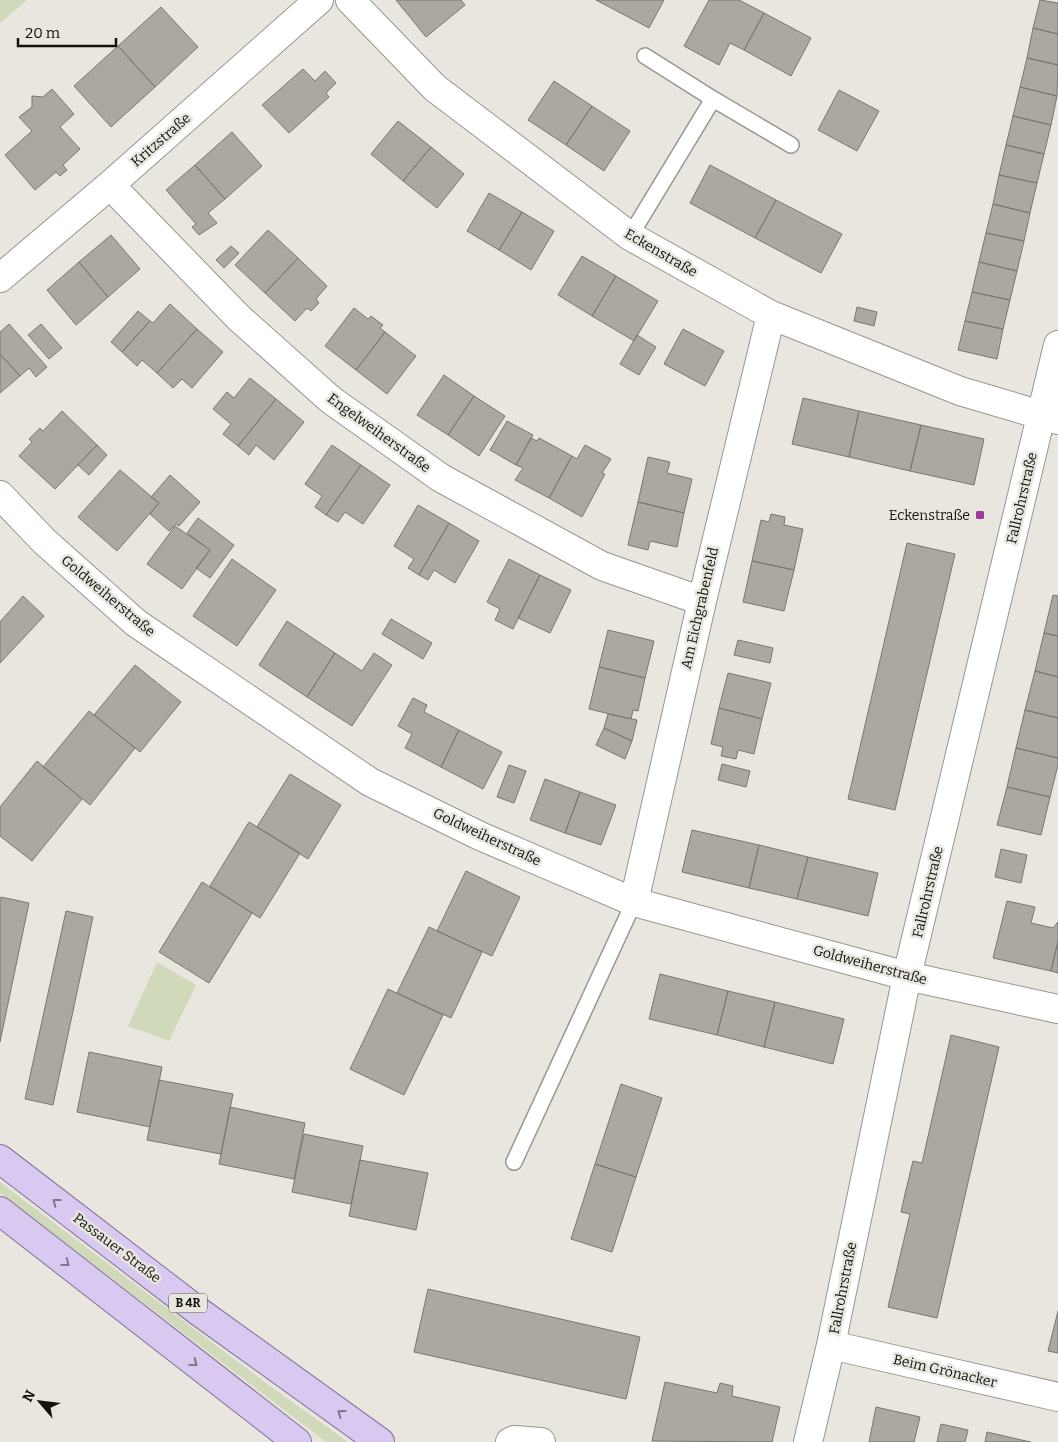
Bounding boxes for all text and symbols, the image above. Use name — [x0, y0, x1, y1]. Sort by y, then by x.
scale bar — [18, 15, 115, 47]
text: 20 m — [25, 24, 61, 42]
street label: Kritzstraße — [128, 110, 194, 170]
street label: Eckenstraße — [622, 225, 700, 281]
street label: Engelweiherstraße — [324, 390, 434, 476]
street label: Fallrohrstraße — [1003, 450, 1041, 546]
place label: Eckenstraße — [889, 507, 970, 524]
marker: Eckenstraße — [974, 509, 986, 521]
street label: Am Eichgrabenfeld — [678, 545, 722, 671]
street label: Goldweiherstraße — [58, 552, 158, 640]
street label: Goldweiherstraße — [430, 805, 544, 869]
street label: Fallrohrstraße — [909, 844, 947, 940]
street label: Goldweiherstraße — [811, 942, 929, 988]
one-way arrow — [53, 1199, 62, 1207]
street label: Passauer Straße — [70, 1210, 164, 1286]
street label: Fallrohrstraße — [826, 1240, 860, 1336]
one-way arrow — [60, 1257, 70, 1266]
road number: B 4R — [169, 1294, 207, 1312]
street label: Beim Grönacker — [892, 1351, 998, 1391]
one-way arrow — [188, 1357, 197, 1365]
north arrow — [15, 1377, 65, 1427]
text: N — [19, 1387, 39, 1405]
one-way arrow — [338, 1411, 347, 1419]

